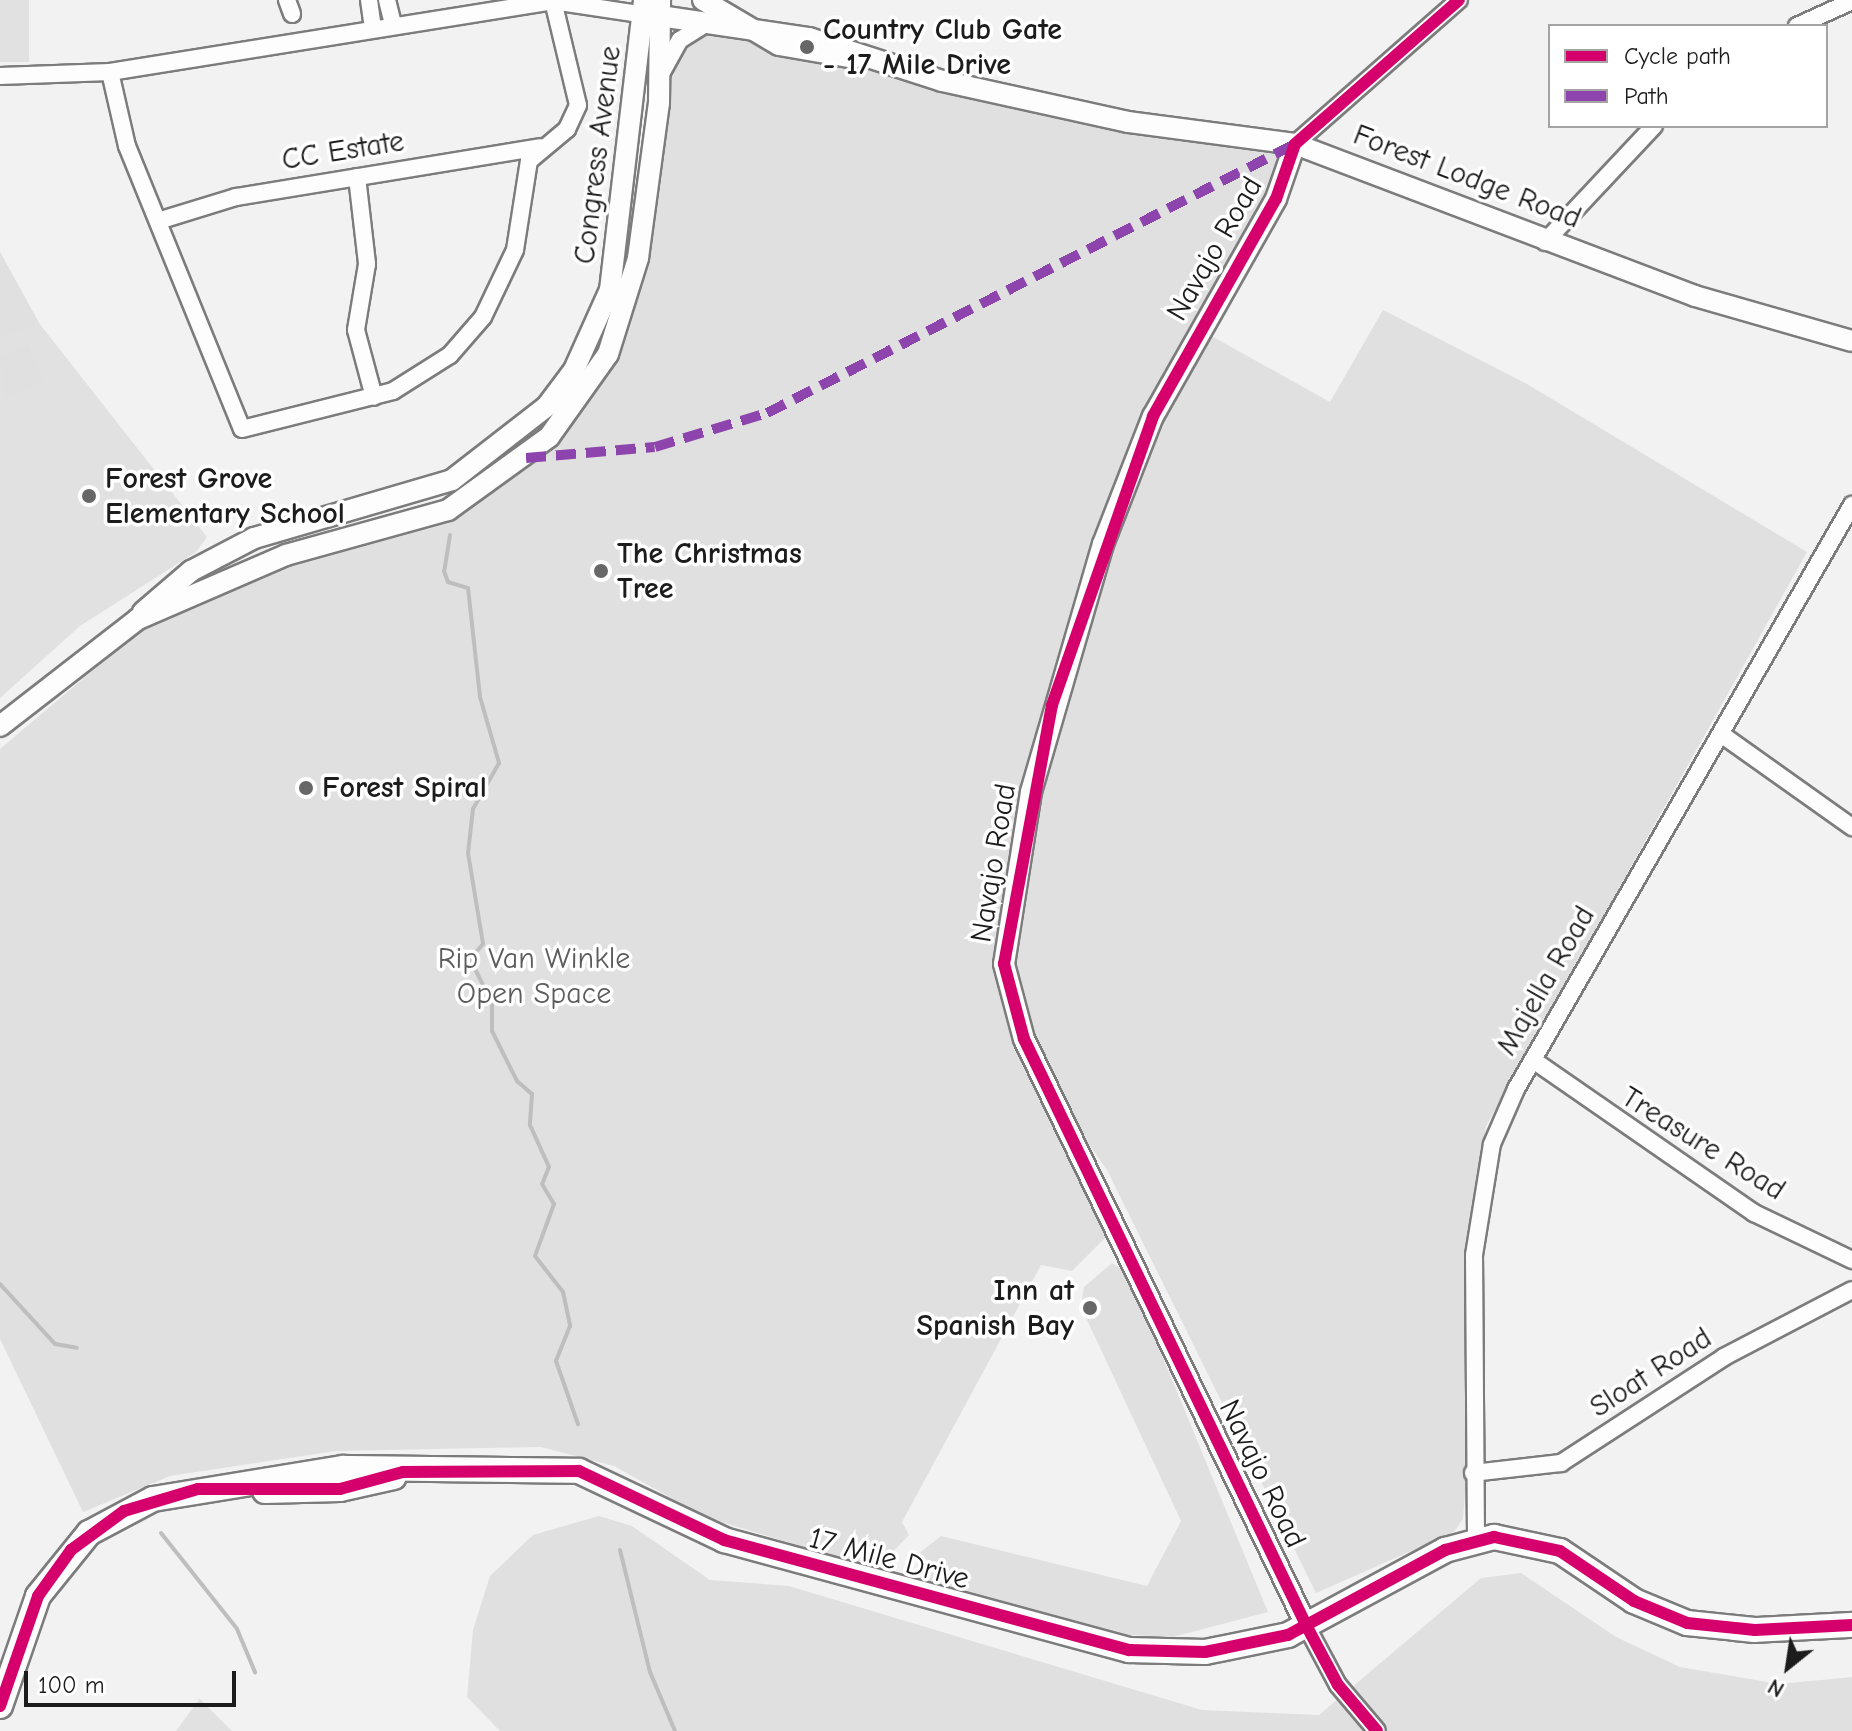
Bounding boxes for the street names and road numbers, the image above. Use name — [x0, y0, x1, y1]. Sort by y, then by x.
street label: Congress Avenue — [567, 44, 629, 266]
street label: Forest Lodge Road — [1348, 117, 1586, 237]
street label: CC Estate — [279, 124, 407, 178]
street label: Navajo Road — [1159, 171, 1271, 327]
street label: Navajo Road — [964, 781, 1024, 945]
street label: Majella Road — [1489, 900, 1603, 1062]
street label: Treasure Road — [1614, 1079, 1792, 1209]
street label: Sloat Road — [1583, 1320, 1719, 1426]
street label: Navajo Road — [1211, 1394, 1313, 1554]
street label: 17 Mile Drive — [805, 1520, 973, 1598]

